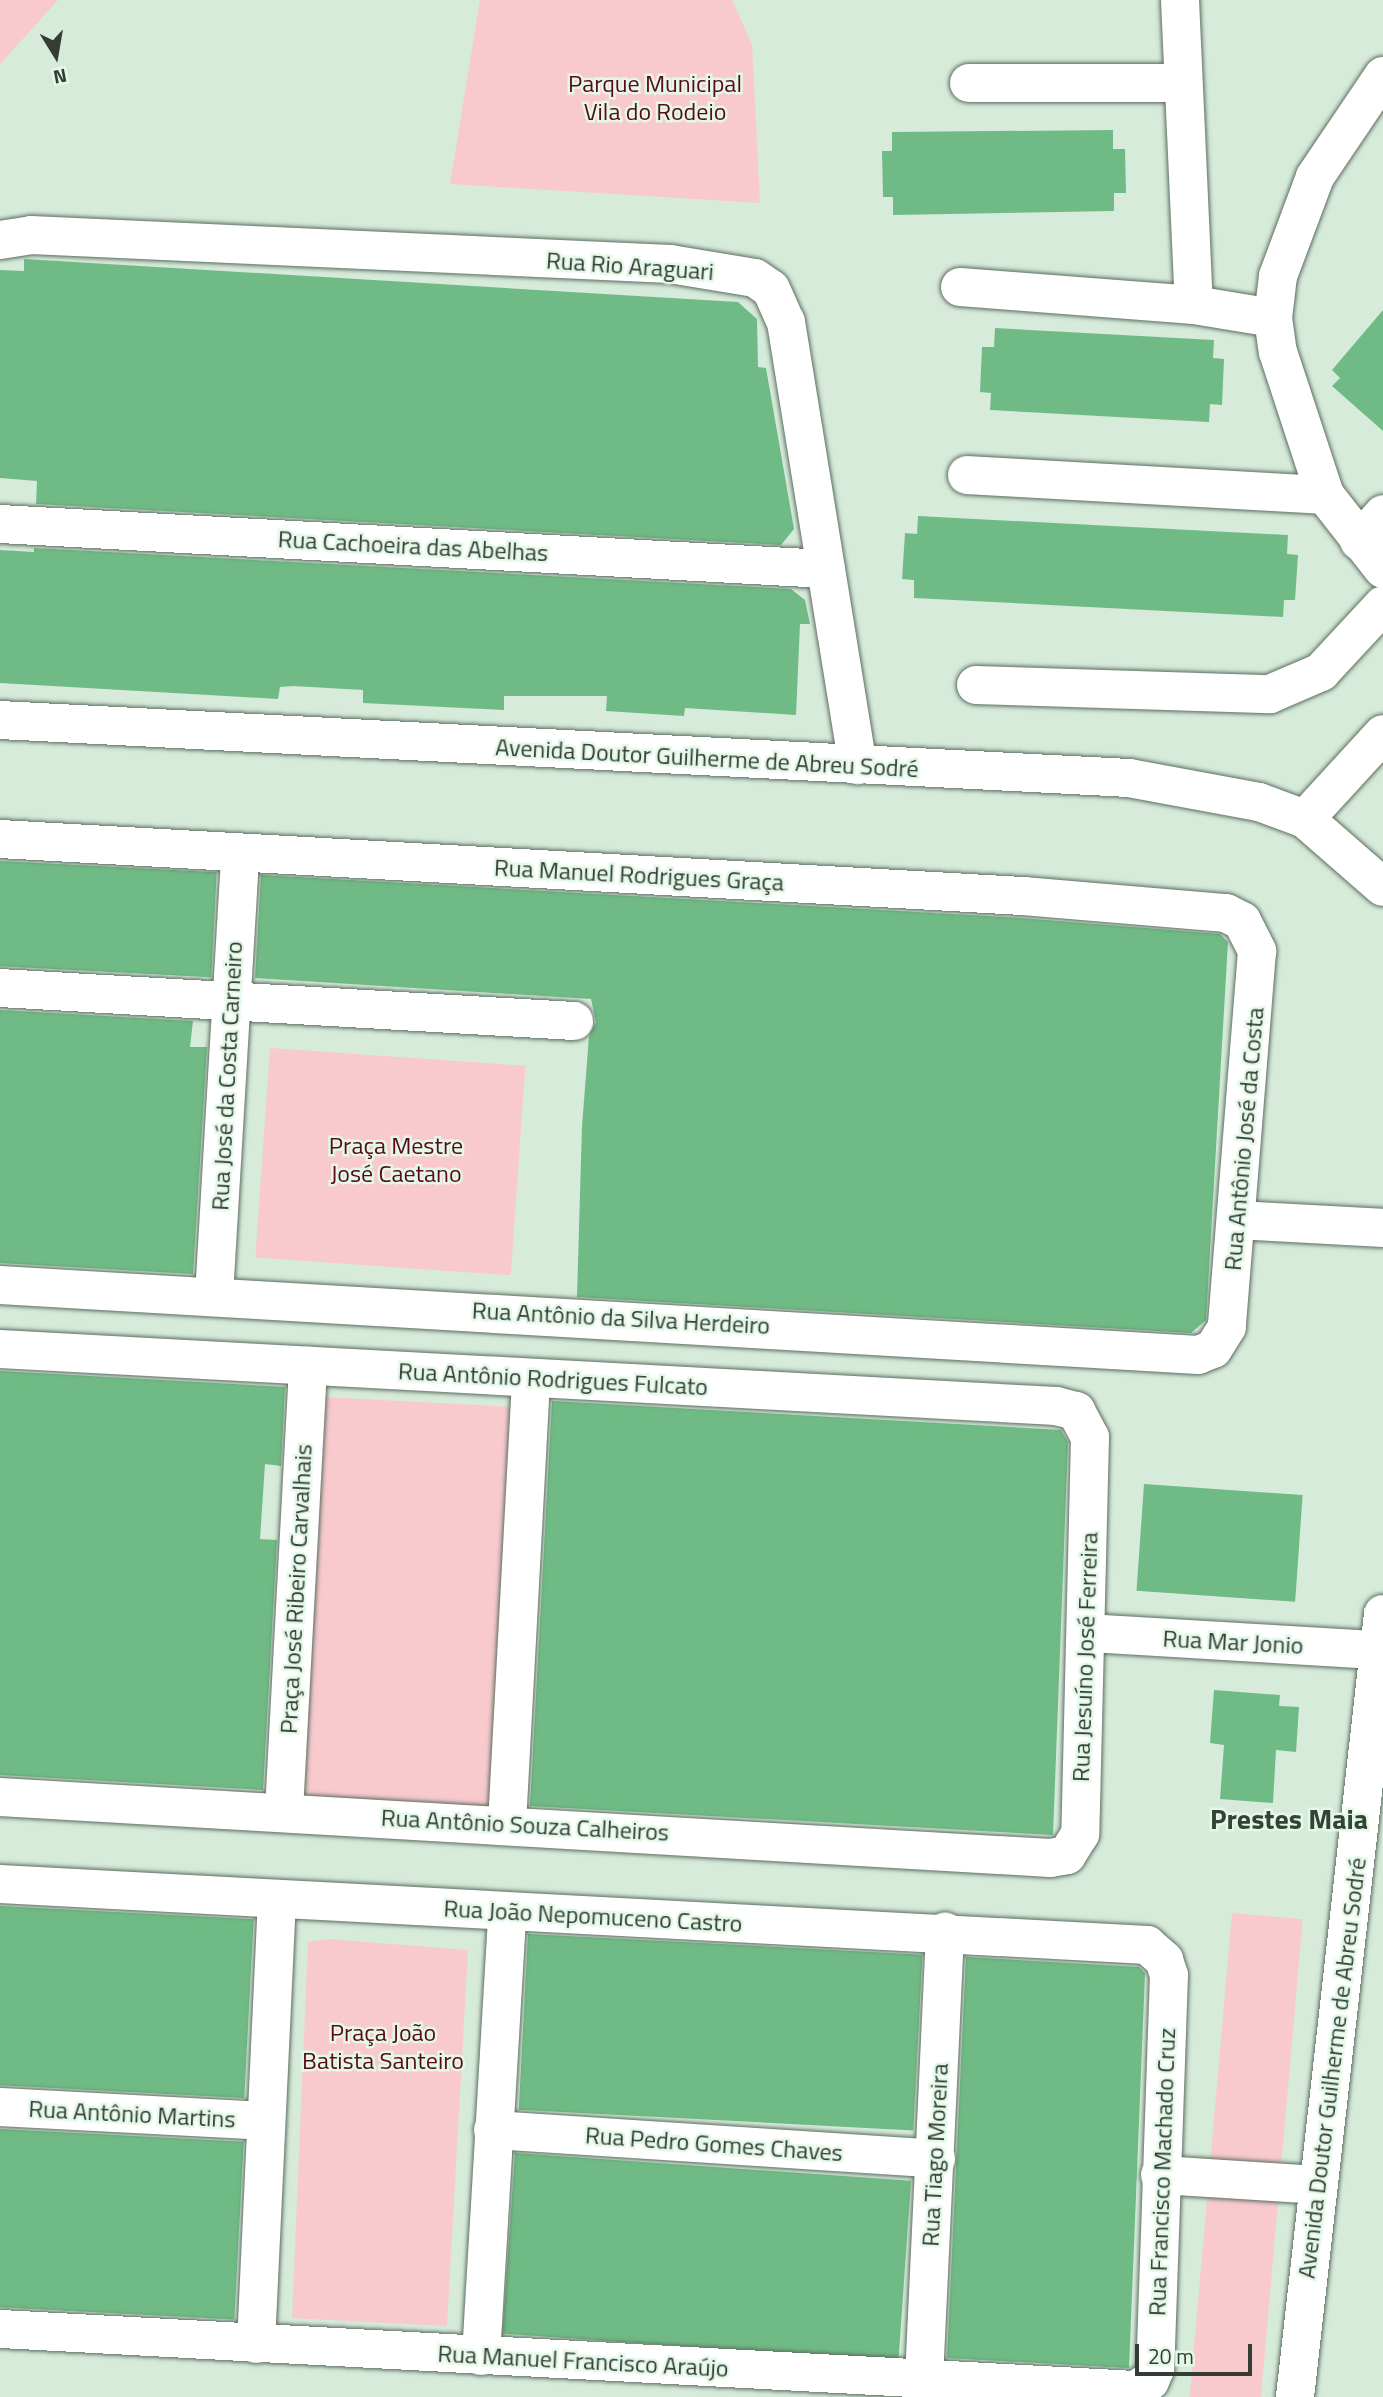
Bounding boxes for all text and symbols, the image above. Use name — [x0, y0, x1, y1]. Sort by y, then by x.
north arrow — [21, 21, 91, 91]
text: N — [51, 62, 69, 93]
park label: Parque Municipal Vila do Rodeio — [568, 70, 742, 126]
street label: Rua Rio Araguari — [545, 246, 715, 286]
street label: Rua Cachoeira das Abelhas — [277, 525, 549, 567]
street label: Avenida Doutor Guilherme de Abreu Sodré — [495, 733, 919, 783]
street label: Rua Manuel Rodrigues Graça — [493, 853, 785, 897]
street label: Rua José da Costa Carneiro — [206, 941, 248, 1211]
street label: Rua Antônio José da Costa — [1218, 1006, 1270, 1272]
park label: Praça Mestre José Caetano — [329, 1132, 463, 1188]
street label: Rua Antônio da Silva Herdeiro — [471, 1296, 771, 1340]
street label: Rua Antônio Rodrigues Fulcato — [397, 1357, 709, 1401]
street label: Praça José Ribeiro Carvalhais — [274, 1443, 318, 1735]
street label: Rua Jesuíno José Ferreira — [1066, 1532, 1104, 1782]
street label: Rua Mar Jonio — [1162, 1624, 1304, 1660]
district label: Prestes Maia — [1210, 1802, 1368, 1836]
street label: Rua Antônio Souza Calheiros — [380, 1803, 670, 1847]
street label: Avenida Doutor Guilherme de Abreu Sodré — [1292, 1856, 1372, 2280]
street label: Rua João Nepomuceno Castro — [443, 1894, 743, 1938]
park label: Praça João Batista Santeiro — [302, 2019, 464, 2075]
street label: Rua Francisco Machado Cruz — [1143, 2027, 1181, 2317]
street label: Rua Tiago Moreira — [916, 2063, 954, 2247]
street label: Rua Antônio Martins — [28, 2094, 236, 2134]
street label: Rua Pedro Gomes Chaves — [584, 2121, 844, 2167]
scale bar — [1138, 2330, 1255, 2374]
street label: Rua Manuel Francisco Araújo — [437, 2339, 729, 2383]
text: 20 m — [1148, 2340, 1194, 2372]

